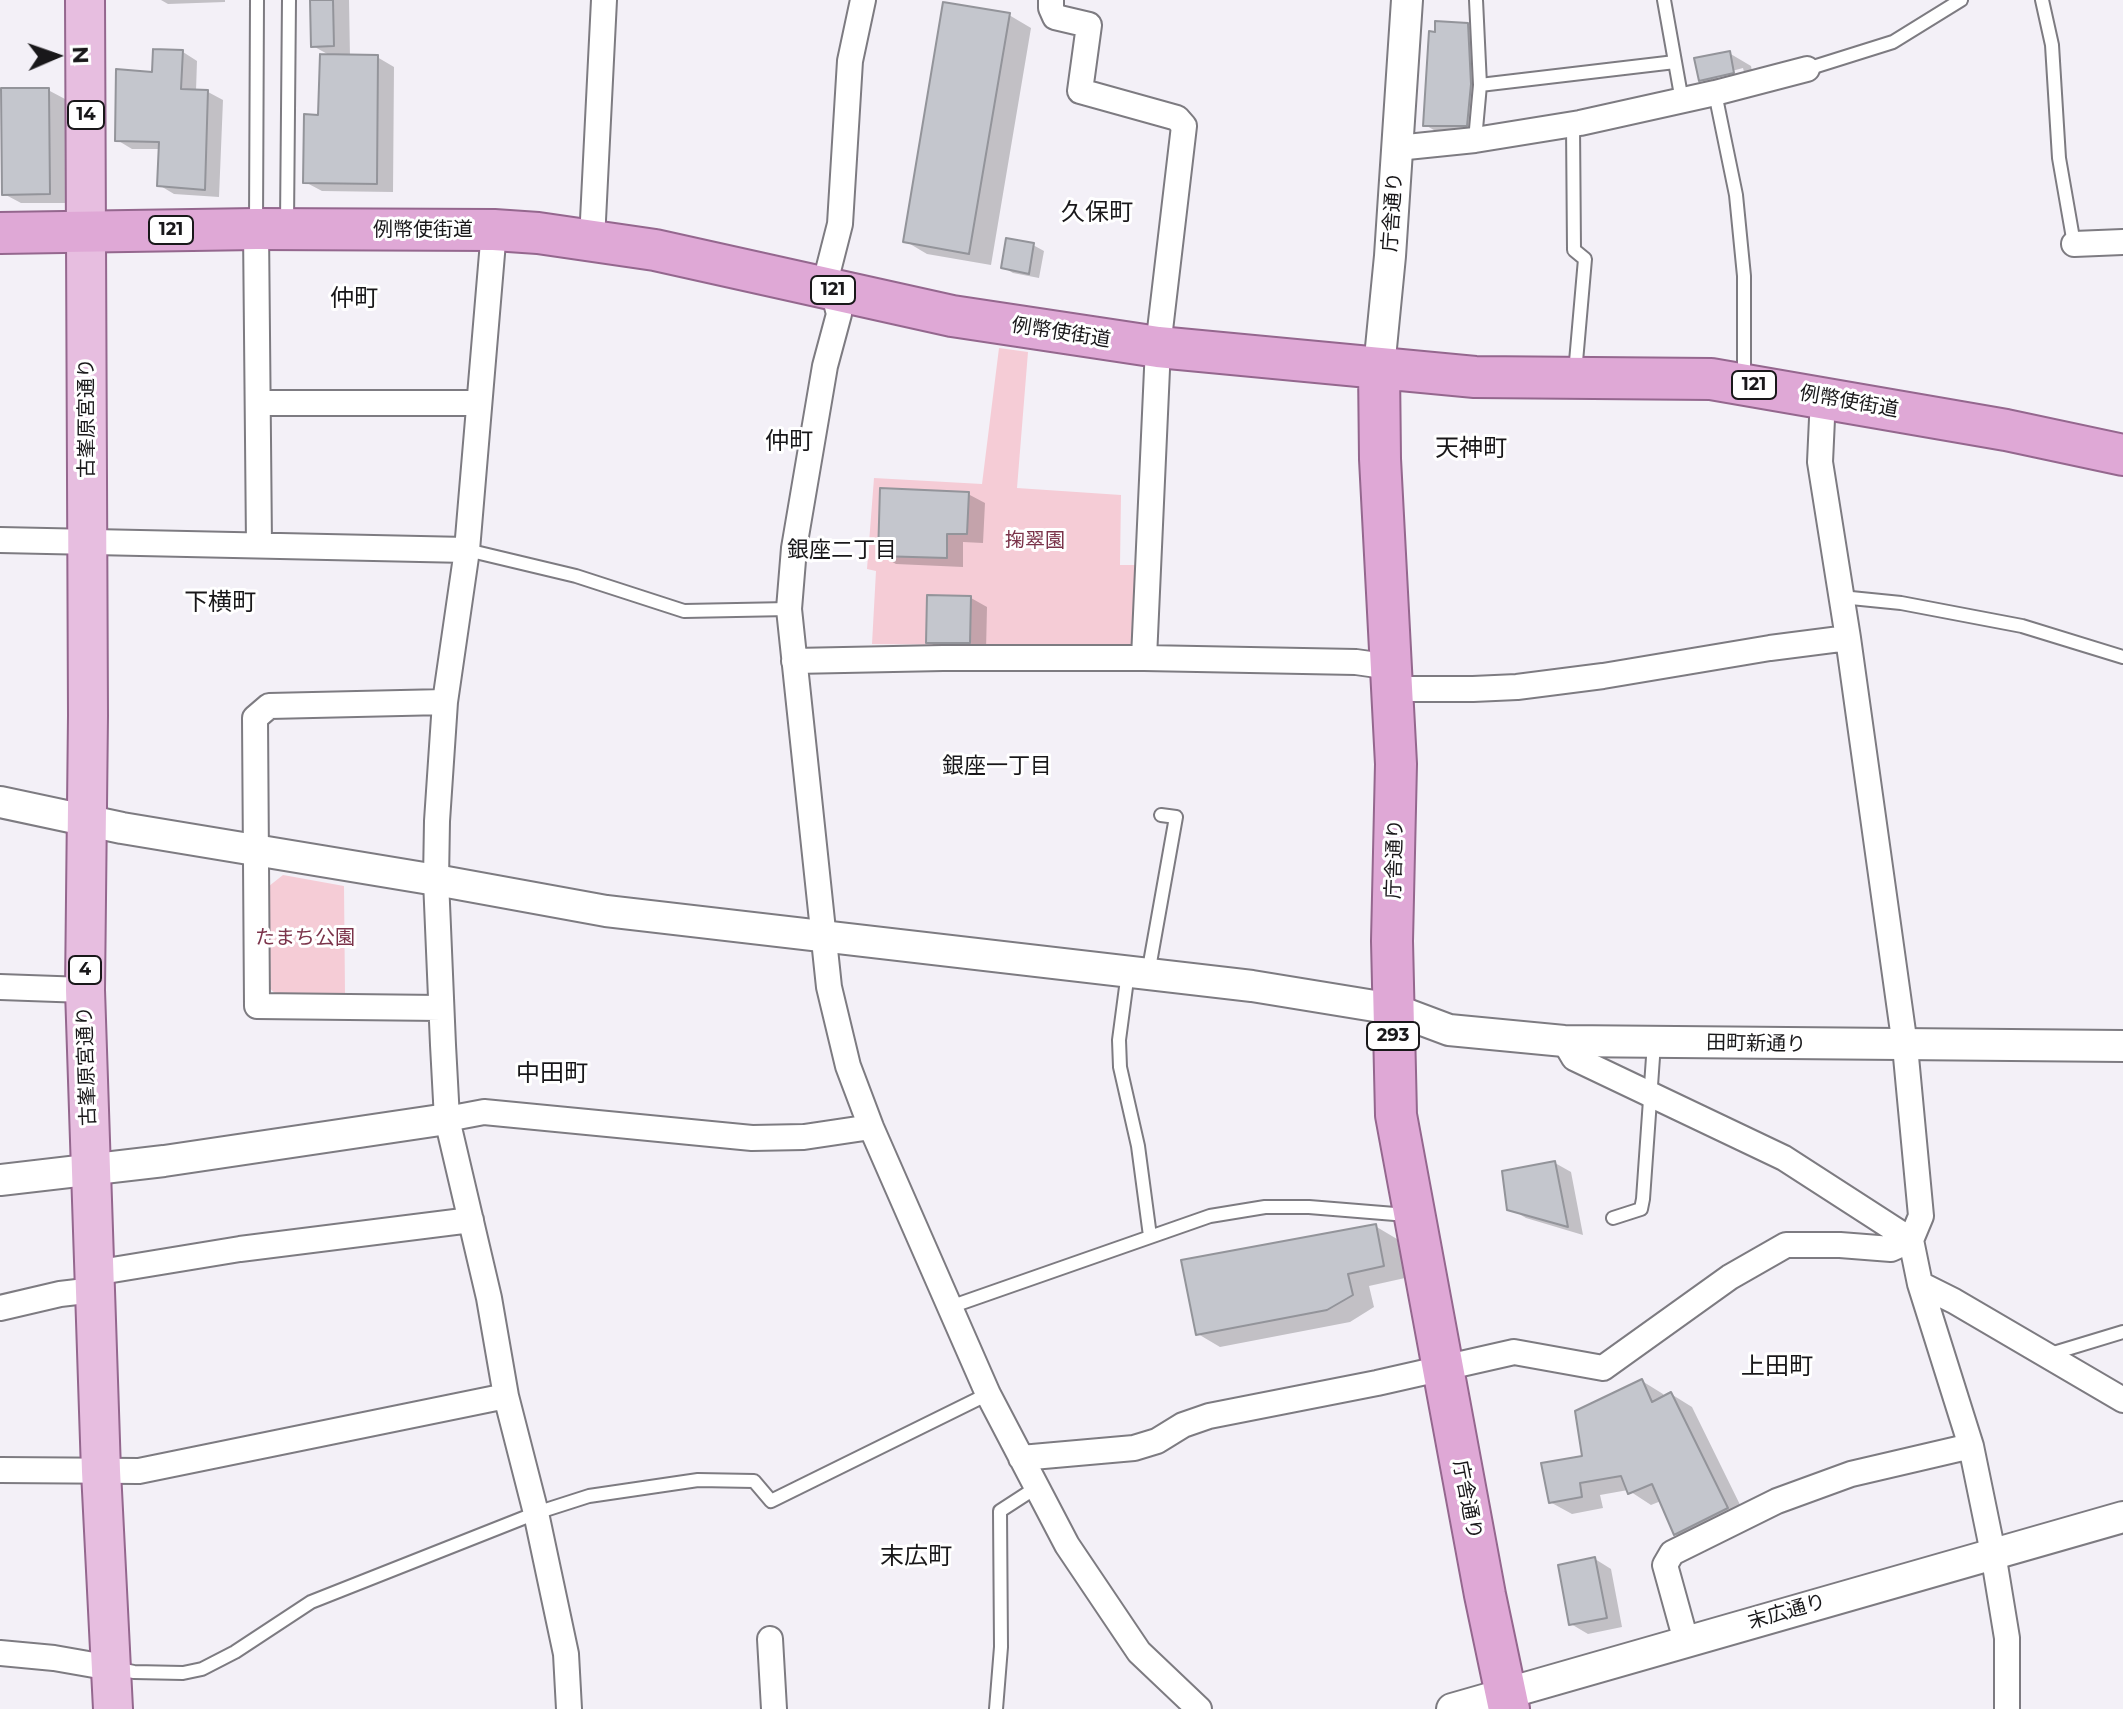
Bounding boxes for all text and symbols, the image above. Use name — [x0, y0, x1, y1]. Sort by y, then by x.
north arrow — [16, 16, 96, 96]
text: N — [67, 46, 94, 65]
road number: 14 — [68, 101, 104, 129]
street label: 庁舎通り — [1378, 171, 1408, 253]
district label: 久保町 — [1061, 199, 1133, 227]
road number: 121 — [149, 216, 193, 244]
street label: 例幣使街道 — [373, 218, 473, 242]
road number: 121 — [811, 276, 855, 304]
district label: 仲町 — [330, 285, 378, 313]
street label: 例幣使街道 — [1010, 313, 1112, 353]
street label: 古峯原宮通り — [75, 358, 99, 478]
road number: 121 — [1732, 371, 1776, 399]
street label: 例幣使街道 — [1798, 381, 1900, 423]
district label: 仲町 — [765, 428, 813, 456]
district label: 天神町 — [1435, 435, 1507, 463]
park label: 掬翠園 — [1005, 529, 1065, 553]
district label: 銀座二丁目 — [787, 538, 897, 564]
district label: 下横町 — [184, 589, 256, 617]
district label: 銀座一丁目 — [942, 754, 1052, 780]
street label: 庁舎通り — [1382, 819, 1408, 899]
park label: たまち公園 — [255, 926, 355, 950]
road number: 4 — [69, 956, 101, 984]
street label: 古峯原宮通り — [73, 1006, 101, 1126]
road number: 293 — [1367, 1022, 1419, 1050]
street label: 田町新通り — [1706, 1031, 1806, 1057]
district label: 中田町 — [516, 1060, 588, 1088]
district label: 上田町 — [1741, 1353, 1813, 1381]
street label: 庁舎通り — [1448, 1458, 1486, 1542]
district label: 末広町 — [880, 1543, 952, 1571]
street label: 末広通り — [1745, 1589, 1829, 1635]

